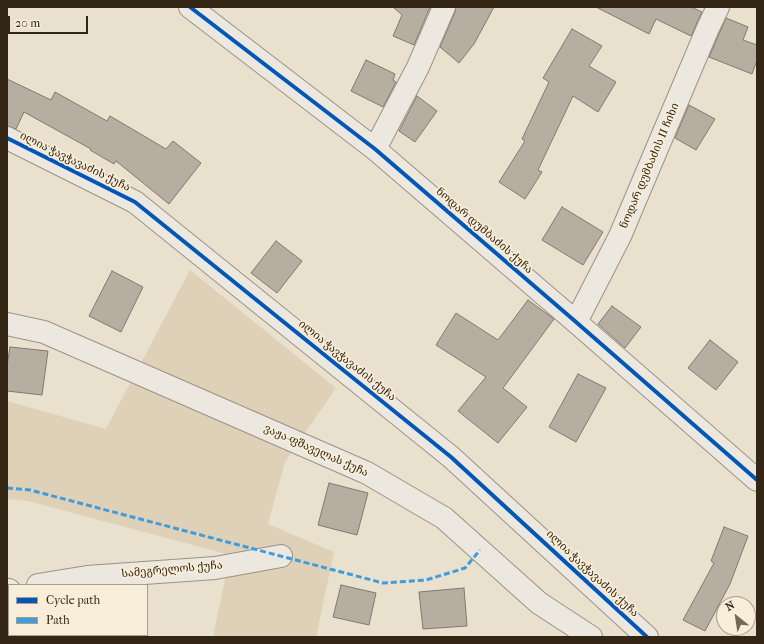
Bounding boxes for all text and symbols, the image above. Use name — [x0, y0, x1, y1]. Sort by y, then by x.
scale bar — [10, 8, 90, 34]
text: 20 m — [15, 16, 40, 30]
street label: ნოდარ დუმბაძის II ჩიხი — [618, 101, 682, 231]
street label: ილია ჭავჭავაძის ქუჩა — [18, 129, 132, 195]
street label: ნოდარ დუმბაძის ქუჩა — [433, 185, 535, 277]
street label: ილია ჭავჭავაძის ქუჩა — [296, 318, 398, 404]
street label: ვაჟა-ფშაველას ქუჩა — [262, 422, 370, 480]
street label: ილია ჭავჭავაძის ქუჩა — [543, 528, 641, 620]
street label: სამეგრელოს ქუჩა — [121, 559, 223, 581]
legend — [8, 584, 148, 636]
text: Cycle path — [46, 593, 100, 607]
north arrow — [716, 596, 756, 636]
text: N — [723, 598, 737, 614]
text: Path — [46, 613, 70, 627]

